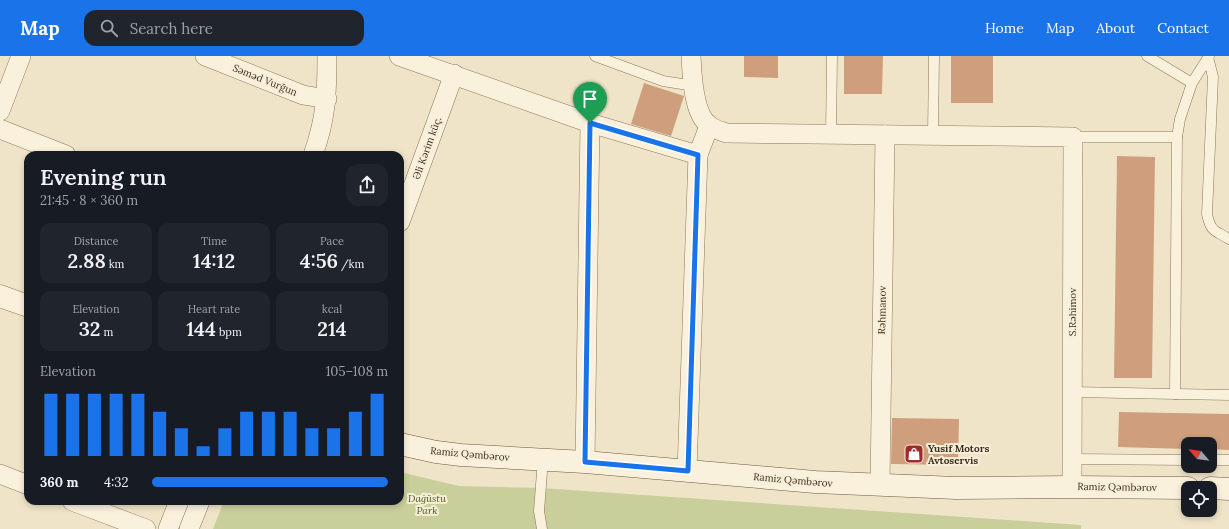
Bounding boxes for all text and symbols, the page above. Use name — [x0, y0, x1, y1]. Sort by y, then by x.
search box — [84, 10, 364, 46]
text: Map — [20, 16, 60, 40]
icon: search — [98, 17, 120, 39]
text: Search here — [130, 19, 213, 38]
text: Home — [985, 19, 1024, 37]
text: Map — [1046, 19, 1074, 37]
text: About — [1096, 19, 1135, 37]
text: Contact — [1157, 19, 1209, 37]
street label: Səməd Vurğun — [231, 61, 299, 99]
pin — [573, 82, 607, 123]
icon: arrive — [579, 88, 601, 110]
street label: Əli Kərim küç. — [410, 115, 444, 181]
text: Evening run — [40, 163, 167, 191]
button: share — [346, 164, 388, 206]
text: 21:45 · 8 × 360 m — [40, 192, 138, 209]
text: Distance — [74, 234, 118, 248]
text: Time — [201, 234, 227, 248]
text: Pace — [320, 234, 344, 248]
text: 2.88 — [68, 248, 106, 273]
text: 14:12 — [193, 248, 235, 273]
text: 4:56 — [300, 248, 338, 273]
text: km — [106, 257, 124, 271]
text: /km — [338, 257, 364, 271]
street label: Rəhmanov — [875, 285, 889, 334]
street label: S.Rəhimov — [1066, 287, 1079, 336]
text: Elevation — [72, 302, 120, 316]
text: Heart rate — [188, 302, 240, 316]
text: kcal — [322, 302, 342, 316]
text: 32 — [79, 316, 101, 341]
text: 144 — [186, 316, 216, 341]
text: 214 — [317, 316, 347, 341]
text: m — [101, 325, 113, 339]
text: bpm — [216, 325, 242, 339]
text: Elevation — [40, 363, 96, 380]
text: 105–108 m — [326, 363, 388, 380]
north arrow — [1181, 437, 1217, 473]
map controls — [1181, 437, 1217, 517]
place label: Yusif Motors Avtoservis — [928, 442, 989, 467]
shop icon: Yusif Motors Avtoservis — [903, 443, 925, 465]
street label: Ramiz Qəmbərov — [430, 444, 511, 464]
street label: Ramiz Qəmbərov — [753, 470, 834, 490]
text: 360 m — [40, 474, 78, 491]
text: 4:32 — [104, 474, 129, 491]
street label: Ramiz Qəmbərov — [1077, 480, 1158, 494]
button: locate — [1181, 481, 1217, 517]
park label: Dağüstu Park — [408, 492, 446, 517]

